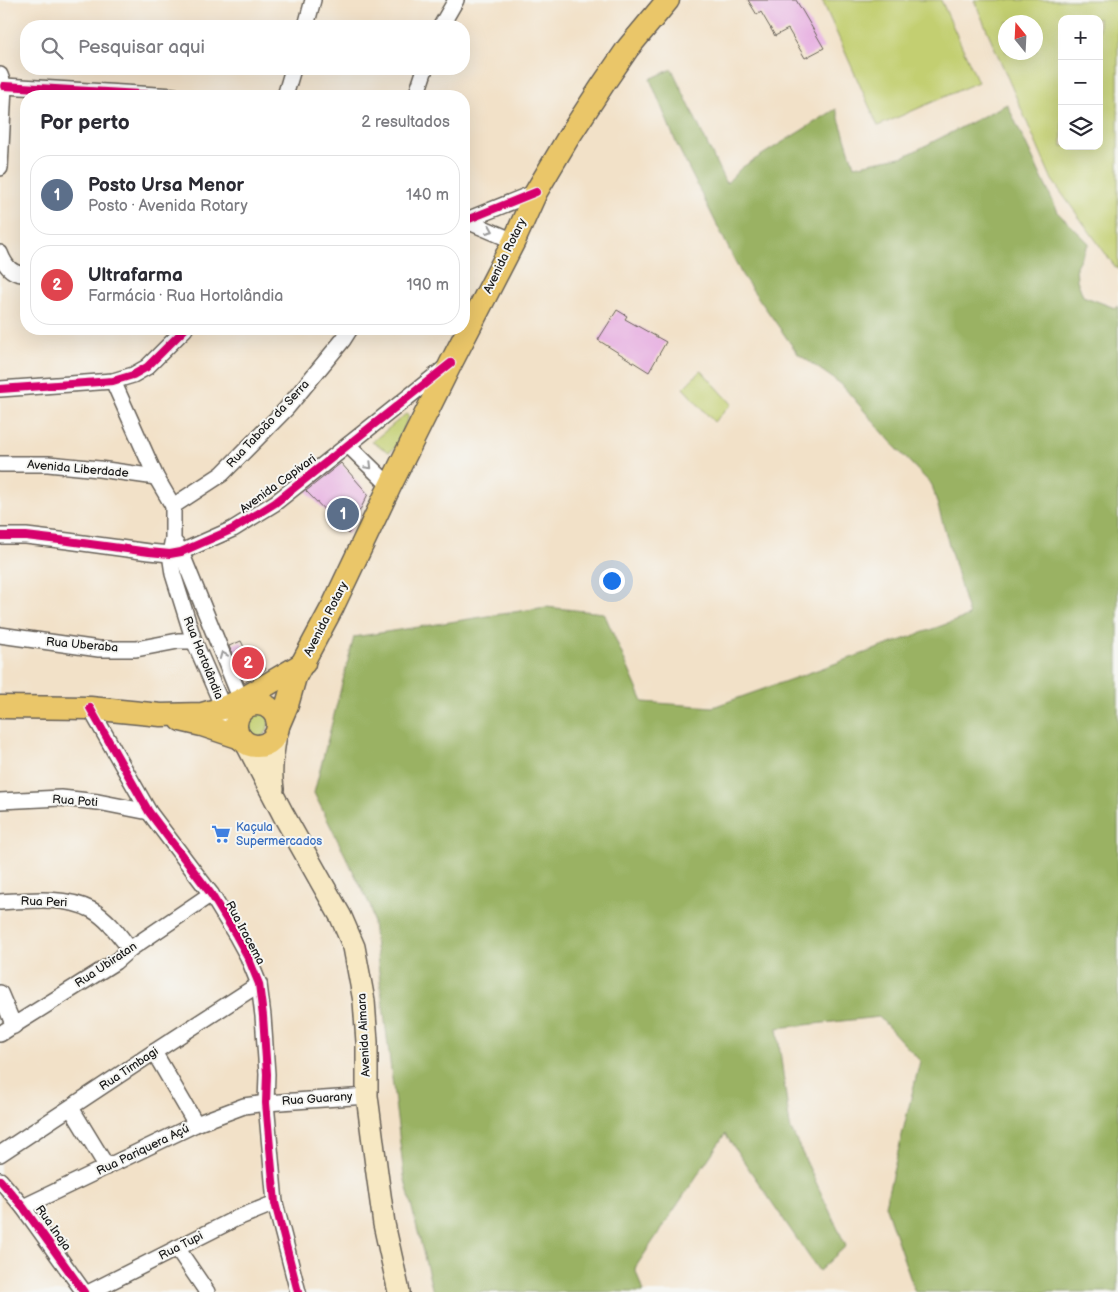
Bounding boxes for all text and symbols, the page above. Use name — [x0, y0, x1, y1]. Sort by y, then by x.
north arrow — [998, 15, 1043, 60]
map controls — [1058, 15, 1103, 150]
button: + — [1058, 15, 1103, 60]
search box — [20, 20, 470, 75]
icon: search — [38, 34, 66, 62]
text: Pesquisar aqui — [78, 36, 205, 59]
button: − — [1058, 60, 1103, 105]
button: layers — [1058, 105, 1103, 150]
text: Por perto — [40, 110, 130, 135]
text: 2 resultados — [361, 113, 450, 132]
text: Posto Ursa Menor — [88, 174, 244, 197]
text: 1 — [54, 186, 60, 205]
text: 140 m — [406, 186, 449, 205]
text: Posto · Avenida Rotary — [88, 197, 248, 216]
street label: Avenida Rotary — [480, 215, 530, 296]
one-way arrow — [486, 225, 494, 235]
text: Ultrafarma — [88, 264, 183, 287]
text: 2 — [52, 276, 62, 295]
text: 190 m — [407, 276, 449, 295]
text: Farmácia · Rua Hortolândia — [88, 287, 283, 306]
street label: Rua Taboão da Serra — [224, 377, 313, 471]
street label: Avenida Capivari — [237, 451, 319, 517]
street label: Avenida Liberdade — [27, 457, 129, 481]
one-way arrow — [364, 460, 373, 469]
pin: 1 — [327, 495, 359, 533]
your location — [599, 568, 625, 594]
street label: Avenida Rotary — [301, 579, 352, 659]
street label: Rua Hortolândia — [180, 614, 227, 702]
street label: Rua Uberaba — [45, 634, 119, 656]
pin: 2 — [232, 644, 264, 682]
one-way arrow — [218, 651, 229, 660]
street label: Rua Poti — [52, 792, 98, 810]
place label: Kaçula Supermercados — [236, 820, 322, 849]
supermarket icon: Kaçula Supermercados — [210, 823, 232, 845]
street label: Rua Peri — [20, 894, 68, 910]
street label: Rua Iracema — [222, 899, 268, 968]
street label: Rua Ubiratan — [72, 939, 140, 991]
street label: Avenida Aimara — [354, 992, 374, 1077]
street label: Rua Timbagi — [97, 1044, 161, 1094]
street label: Rua Guarany — [281, 1089, 353, 1109]
street label: Rua Pariquera Açú — [94, 1121, 192, 1179]
street label: Rua Inaja — [32, 1202, 74, 1254]
street label: Rua Tupi — [156, 1228, 206, 1264]

